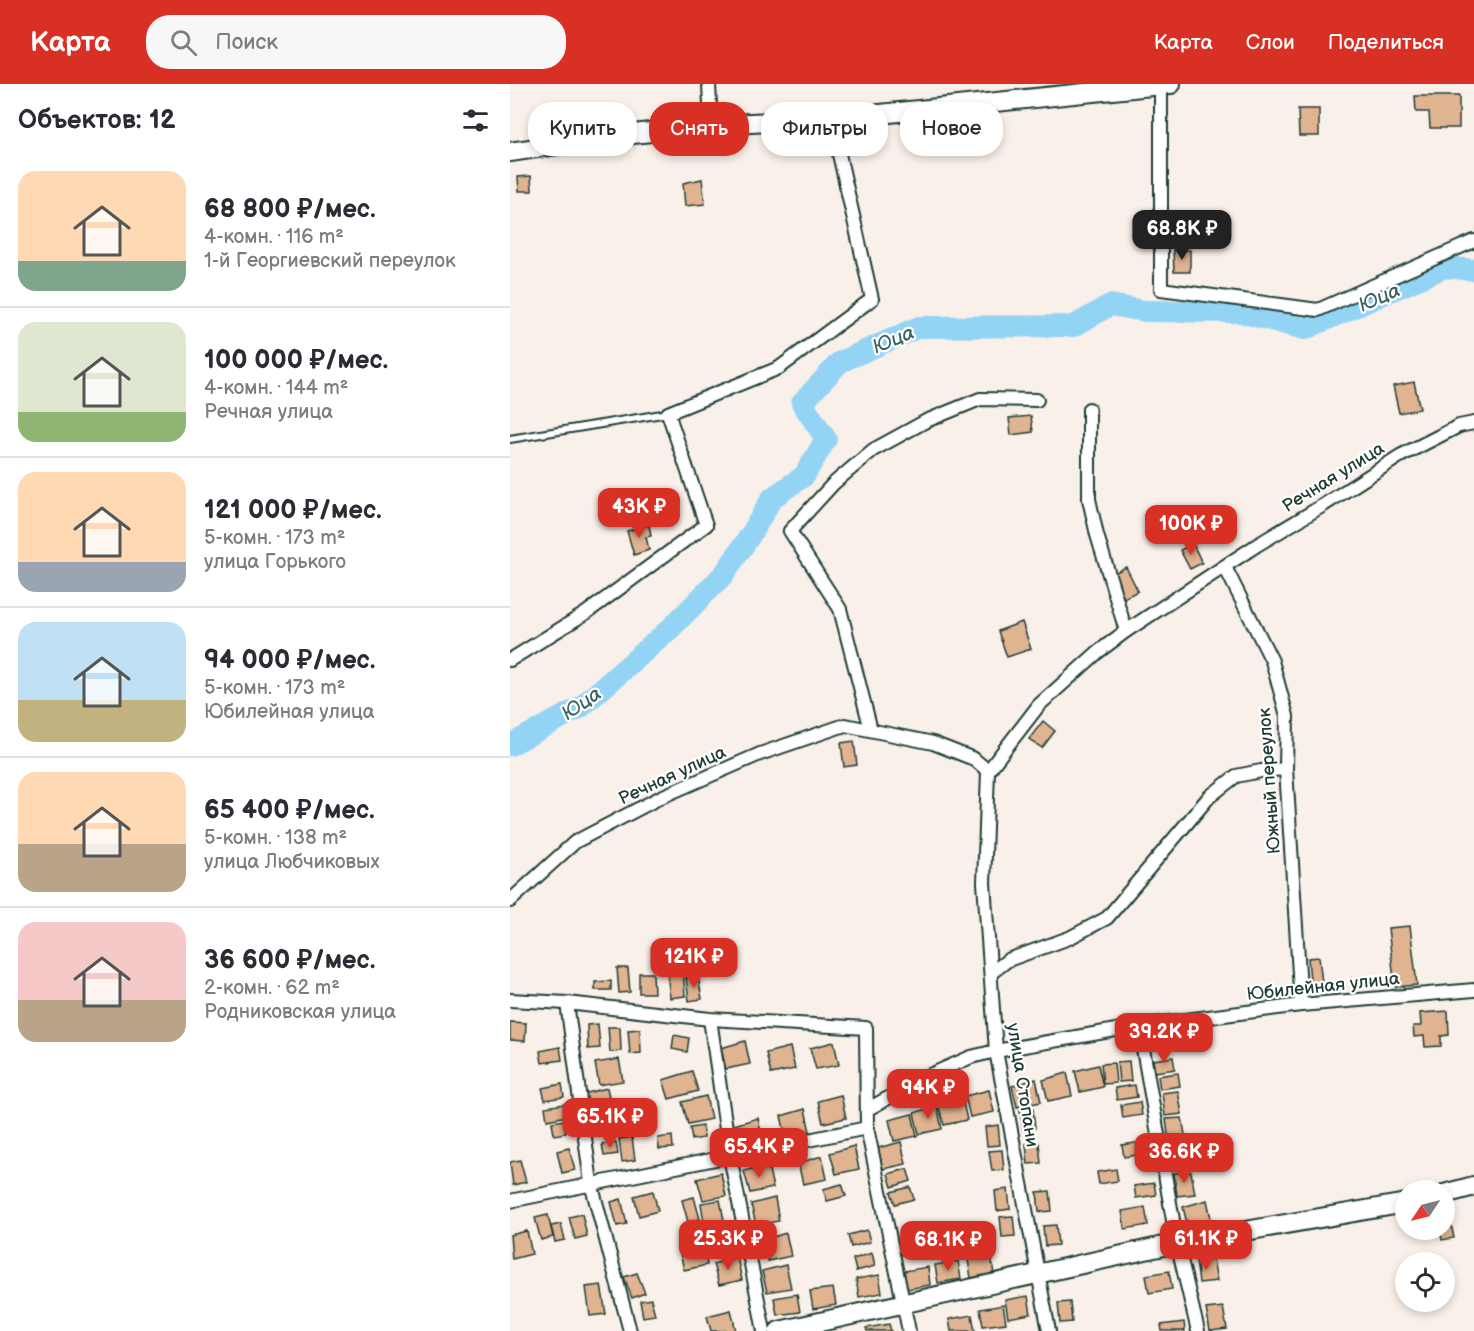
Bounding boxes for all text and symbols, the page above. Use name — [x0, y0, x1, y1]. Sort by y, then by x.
search box — [146, 15, 566, 69]
text: Карта — [30, 26, 110, 59]
icon: search — [167, 26, 200, 59]
text: Поиск — [215, 29, 278, 56]
text: Карта — [1154, 30, 1213, 55]
text: Слои — [1246, 30, 1295, 55]
text: Поделиться — [1328, 30, 1444, 55]
chip: Купить — [528, 102, 637, 156]
chip: Снять — [649, 102, 749, 156]
chip: Фильтры — [761, 102, 888, 156]
chip: Новое — [900, 102, 1003, 156]
icon: filters — [459, 104, 492, 137]
text: Объектов: 12 — [18, 105, 176, 136]
text: 68 800 ₽/мес. — [204, 194, 376, 225]
icon: home — [66, 195, 138, 267]
pin: 68.8K ₽ — [1127, 210, 1237, 261]
text: 68.8K ₽ — [1146, 217, 1218, 241]
text: 4-комн. · 116 m² — [204, 225, 344, 249]
text: 1-й Георгиевский переулок — [204, 249, 456, 273]
water label: Юца — [1355, 278, 1404, 318]
water label: Юца — [869, 320, 918, 359]
text: 100 000 ₽/мес. — [204, 345, 388, 376]
icon: home — [66, 346, 138, 418]
text: 4-комн. · 144 m² — [204, 376, 348, 400]
text: Речная улица — [204, 400, 333, 424]
street label: Речная улица — [1278, 438, 1388, 517]
pin: 43K ₽ — [597, 488, 681, 539]
text: 121 000 ₽/мес. — [204, 495, 382, 526]
text: 43K ₽ — [612, 495, 666, 519]
icon: home — [66, 496, 138, 568]
pin: 100K ₽ — [1142, 505, 1240, 556]
text: 100K ₽ — [1159, 512, 1223, 536]
text: 5-комн. · 173 m² — [204, 526, 345, 550]
text: улица Горького — [204, 550, 346, 574]
text: 94 000 ₽/мес. — [204, 645, 375, 676]
icon: home — [66, 646, 138, 718]
text: 5-комн. · 173 m² — [204, 676, 345, 700]
water label: Юца — [557, 682, 606, 726]
text: Юбилейная улица — [204, 700, 375, 724]
street label: Южный переулок — [1254, 707, 1285, 855]
street label: Речная улица — [615, 741, 730, 810]
text: 65 400 ₽/мес. — [204, 795, 375, 826]
icon: home — [66, 796, 138, 868]
text: 5-комн. · 138 m² — [204, 826, 347, 850]
text: улица Любчиковых — [204, 850, 379, 874]
pin: 121K ₽ — [645, 938, 743, 989]
text: 36 600 ₽/мес. — [204, 945, 375, 976]
text: 121K ₽ — [664, 945, 724, 969]
icon: home — [66, 946, 138, 1018]
street label: Юбилейная улица — [1246, 968, 1401, 1005]
text: 2-комн. · 62 m² — [204, 976, 340, 1000]
text: Родниковская улица — [204, 1000, 396, 1024]
pin: 39.2K ₽ — [1109, 1013, 1219, 1064]
text: 39.2K ₽ — [1129, 1020, 1199, 1044]
street label: улица Стопани — [1002, 1021, 1043, 1149]
pin: 94K ₽ — [886, 1069, 970, 1120]
text: 94K ₽ — [901, 1076, 955, 1100]
pin: 65.1K ₽ — [555, 1098, 665, 1149]
text: 65.1K ₽ — [576, 1105, 644, 1129]
pin: 65.4K ₽ — [704, 1128, 814, 1179]
pin: 36.6K ₽ — [1129, 1133, 1239, 1184]
text: 65.4K ₽ — [724, 1135, 794, 1159]
text: 36.6K ₽ — [1149, 1140, 1219, 1164]
north arrow — [1395, 1180, 1455, 1240]
map controls — [1395, 1180, 1455, 1312]
pin: 25.3K ₽ — [673, 1220, 783, 1271]
pin: 61.1K ₽ — [1151, 1220, 1261, 1271]
pin: 68.1K ₽ — [893, 1221, 1003, 1272]
text: 25.3K ₽ — [693, 1227, 763, 1251]
text: 61.1K ₽ — [1174, 1227, 1238, 1251]
text: 68.1K ₽ — [914, 1228, 982, 1252]
button: locate — [1395, 1252, 1455, 1312]

